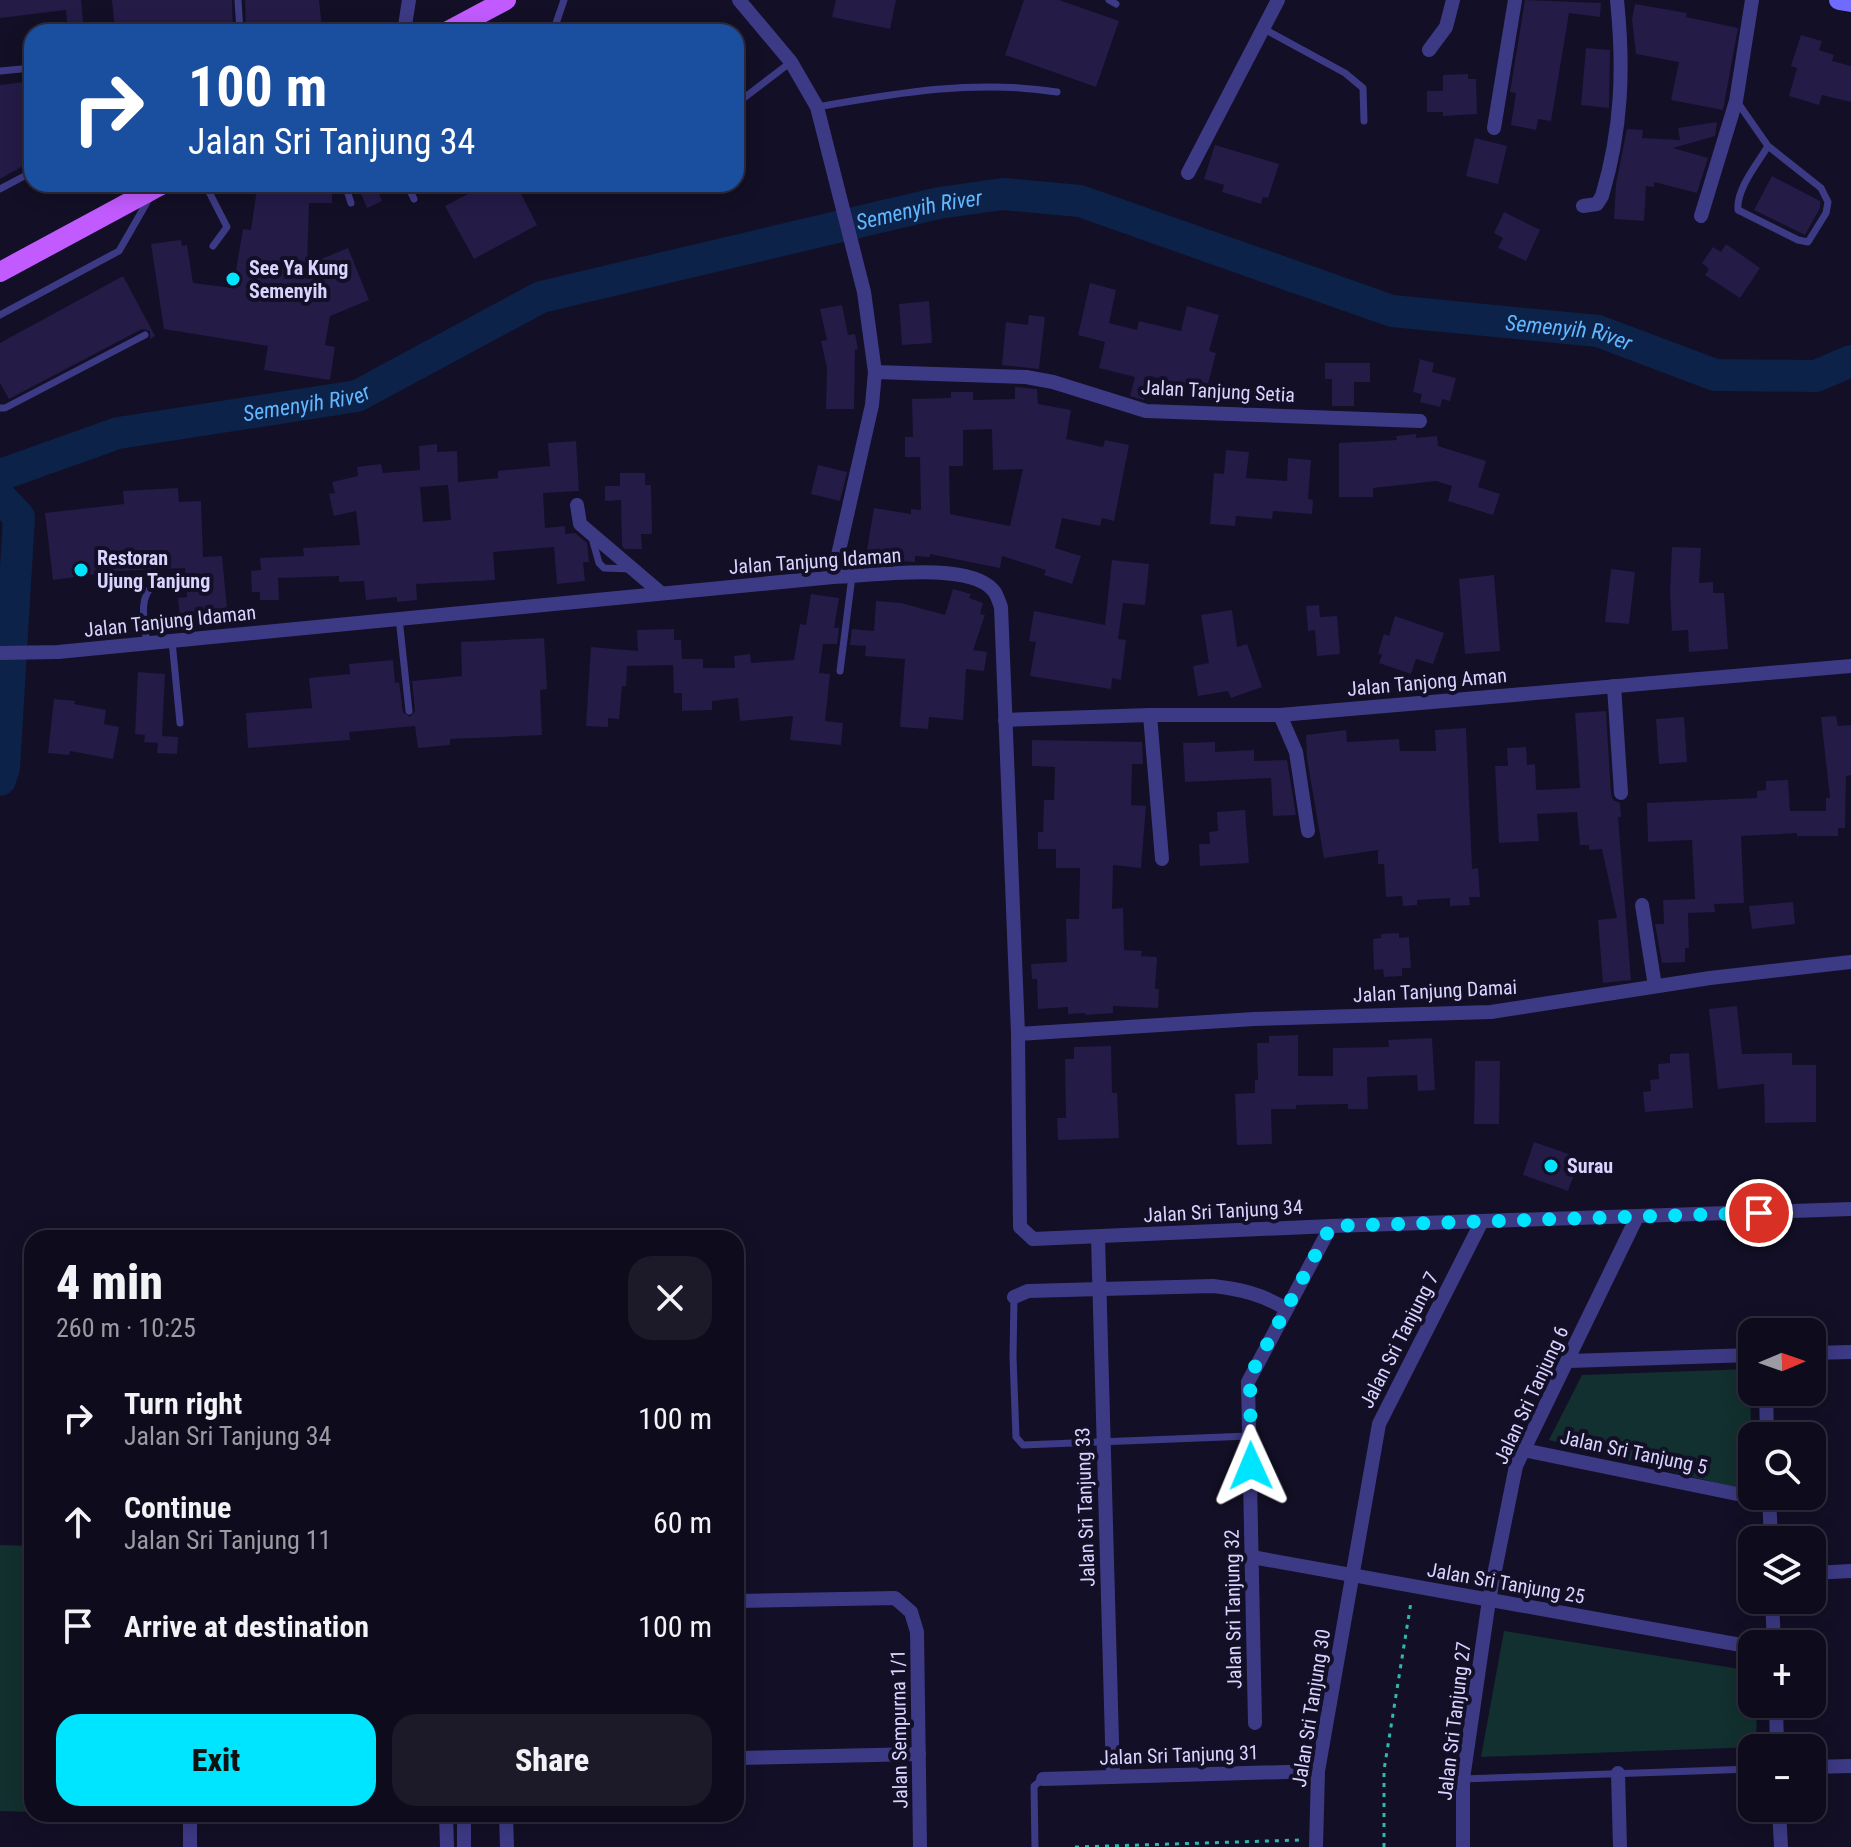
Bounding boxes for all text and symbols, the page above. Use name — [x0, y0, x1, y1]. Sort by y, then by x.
text: 100 m — [188, 54, 327, 120]
icon: right — [56, 56, 160, 160]
text: Jalan Sri Tanjung 34 — [188, 121, 475, 163]
water label: Semenyih River — [853, 185, 984, 235]
place label: See Ya Kung Semenyih — [249, 256, 348, 303]
marker: See Ya Kung Semenyih — [224, 270, 242, 288]
water label: Semenyih River — [1504, 310, 1636, 356]
street label: Jalan Tanjung Setia — [1140, 375, 1296, 407]
water label: Semenyih River — [241, 379, 375, 426]
street label: Jalan Tanjung Idaman — [728, 543, 902, 579]
place label: Restoran Ujung Tanjung — [97, 546, 210, 593]
marker: Restoran Ujung Tanjung — [72, 561, 90, 579]
street label: Jalan Tanjung Idaman — [83, 600, 257, 642]
street label: Jalan Tanjong Aman — [1346, 663, 1508, 701]
street label: Jalan Tanjung Damai — [1352, 975, 1518, 1007]
place label: Surau — [1567, 1154, 1613, 1178]
marker: Surau — [1542, 1157, 1560, 1175]
pin — [1725, 1179, 1793, 1247]
icon: arrive — [1737, 1191, 1781, 1235]
street label: Jalan Sri Tanjung 34 — [1143, 1195, 1303, 1227]
text: 4 min — [56, 1254, 163, 1311]
button: close — [628, 1256, 712, 1340]
street label: Jalan Sri Tanjung 7 — [1354, 1268, 1444, 1412]
text: 260 m · 10:25 — [56, 1313, 196, 1343]
north arrow — [1738, 1318, 1826, 1406]
map controls — [1738, 1318, 1826, 1822]
street label: Jalan Sri Tanjung 6 — [1488, 1322, 1574, 1468]
text: Turn right — [124, 1386, 242, 1421]
icon: right — [56, 1396, 100, 1440]
text: 100 m — [638, 1401, 712, 1436]
text: Jalan Sri Tanjung 34 — [124, 1421, 331, 1451]
button: search — [1738, 1422, 1826, 1510]
position arrow — [1209, 1424, 1293, 1508]
street label: Jalan Sri Tanjung 5 — [1558, 1425, 1710, 1479]
street label: Jalan Sri Tanjung 33 — [1070, 1427, 1100, 1587]
text: Continue — [124, 1490, 231, 1525]
icon: ahead — [56, 1500, 100, 1544]
text: 60 m — [653, 1505, 712, 1540]
text: Jalan Sri Tanjung 11 — [124, 1525, 331, 1555]
button: layers — [1738, 1526, 1826, 1614]
street label: Jalan Sri Tanjung 32 — [1220, 1529, 1246, 1689]
street label: Jalan Sri Tanjung 25 — [1425, 1557, 1587, 1609]
icon: arrive — [56, 1604, 100, 1648]
text: Arrive at destination — [124, 1609, 369, 1644]
text: 100 m — [638, 1609, 712, 1644]
street label: Jalan Sri Tanjung 30 — [1287, 1627, 1335, 1789]
button: + — [1738, 1630, 1826, 1718]
street label: Jalan Sri Tanjung 27 — [1432, 1640, 1476, 1802]
street label: Jalan Sempurna 1/1 — [886, 1649, 912, 1809]
button: Exit — [56, 1714, 376, 1806]
button: Share — [392, 1714, 712, 1806]
button: − — [1738, 1734, 1826, 1822]
street label: Jalan Sri Tanjung 31 — [1099, 1740, 1259, 1770]

